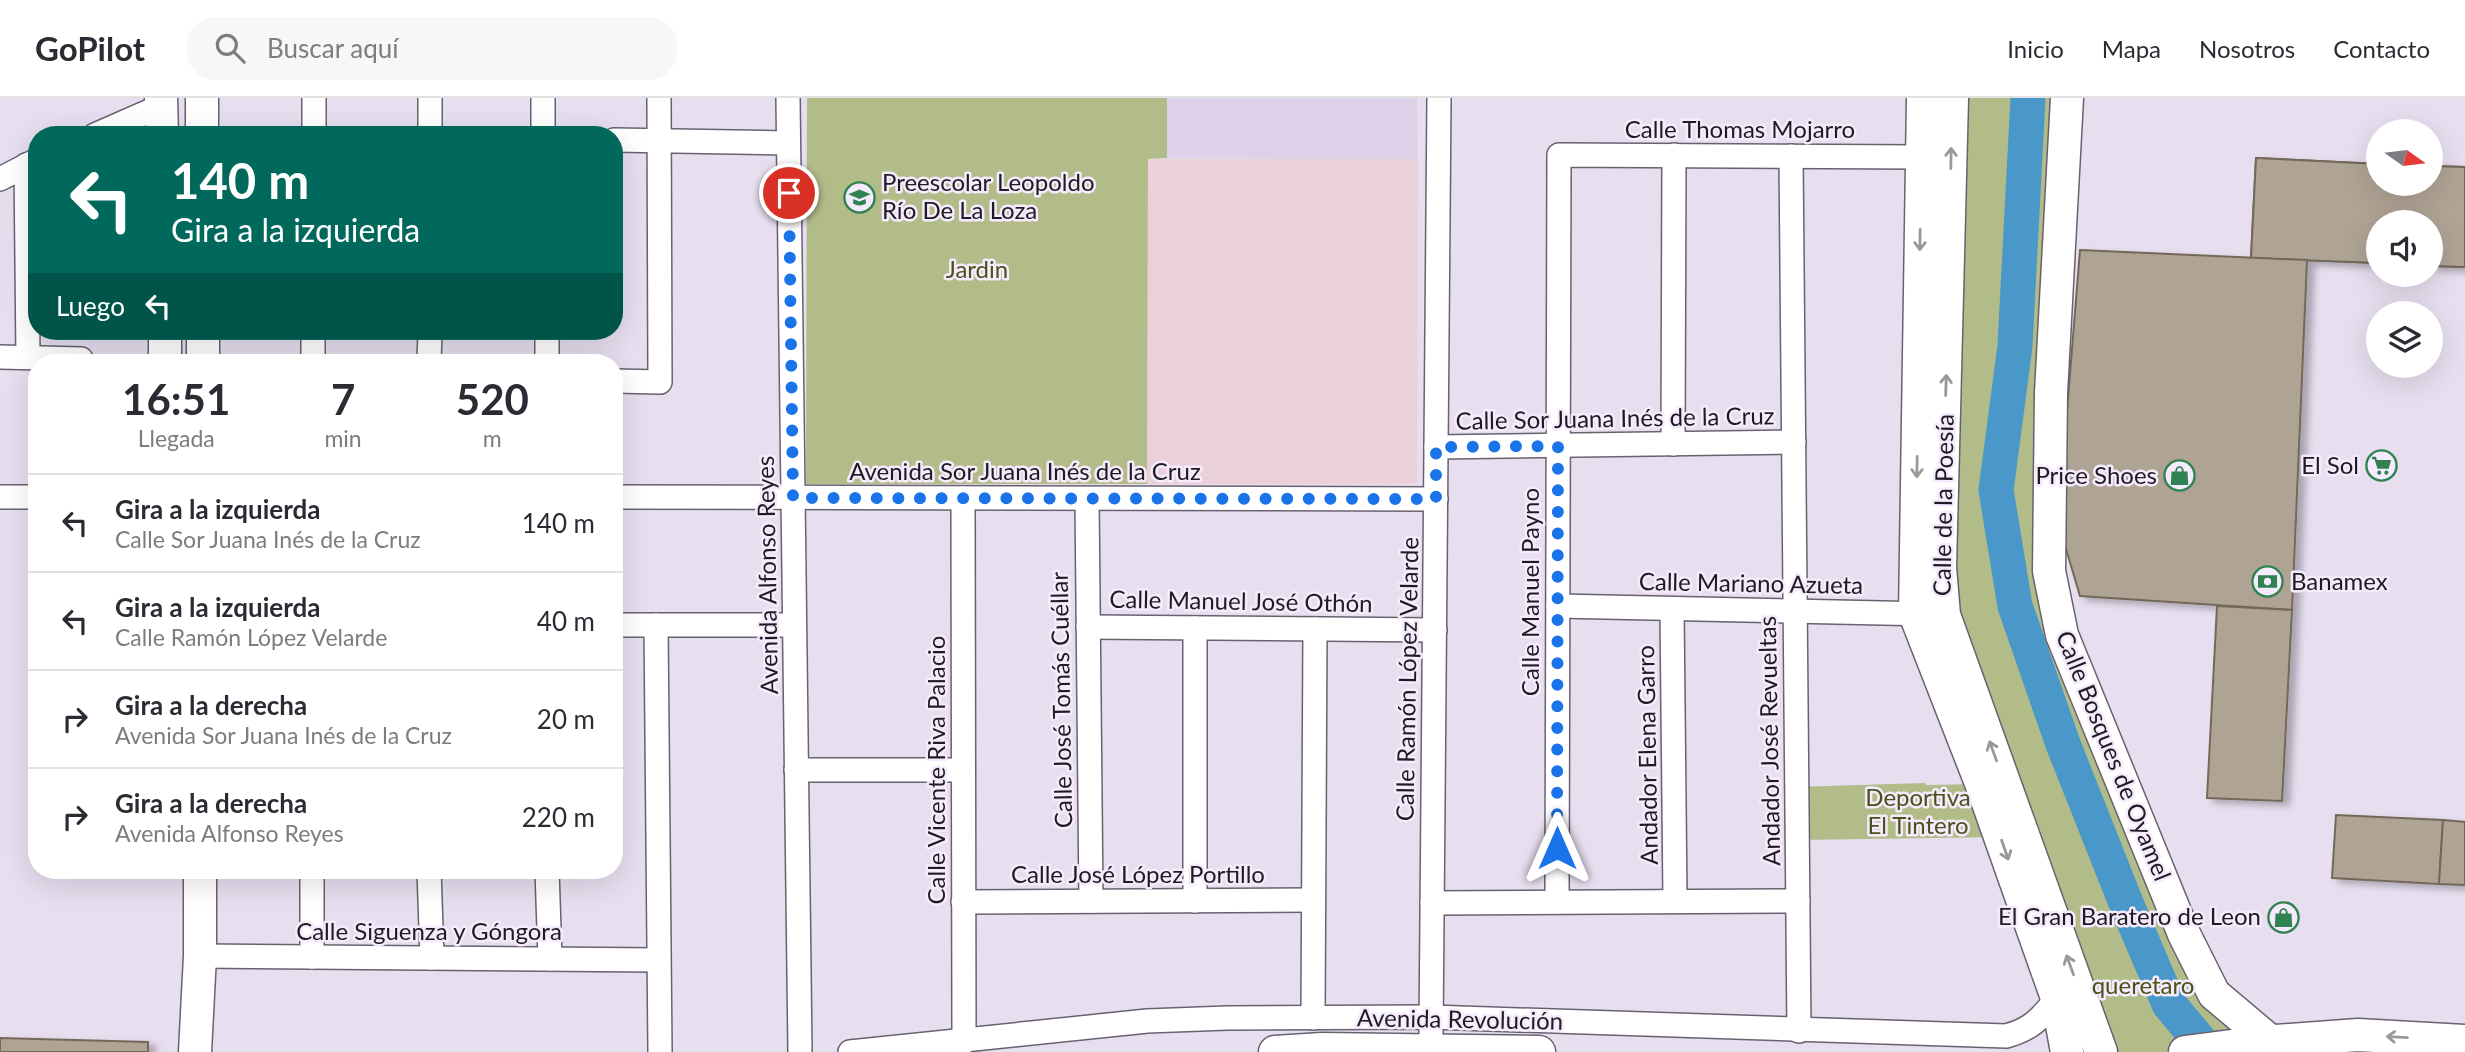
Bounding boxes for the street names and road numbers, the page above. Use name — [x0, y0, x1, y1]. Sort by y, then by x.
street label: Calle Thomas Mojarro — [1625, 114, 1855, 143]
street label: Calle Sor Juana Inés de la Cruz — [1455, 400, 1775, 435]
street label: Calle de la Poesía — [1926, 414, 1959, 596]
street label: Avenida Alfonso Reyes — [750, 455, 783, 695]
street label: Avenida Sor Juana Inés de la Cruz — [849, 456, 1201, 485]
street label: Calle Manuel Payno — [1515, 488, 1544, 696]
street label: Calle Ramón López Velarde — [1390, 537, 1423, 821]
street label: Calle Mariano Azueta — [1639, 566, 1863, 599]
street label: Calle José Tomás Cuéllar — [1044, 571, 1077, 828]
street label: Calle Manuel José Othón — [1109, 584, 1373, 617]
street label: Andador José Revueltas — [1752, 616, 1785, 866]
street label: Calle Bosques de Oyamel — [2051, 626, 2178, 885]
street label: Calle Vicente Riva Palacio — [921, 636, 950, 904]
street label: Andador Elena Garro — [1630, 645, 1663, 865]
street label: Calle José López Portillo — [1011, 859, 1265, 888]
street label: Calle Siguenza y Góngora — [296, 916, 562, 945]
street label: Avenida Revolución — [1357, 1002, 1563, 1035]

